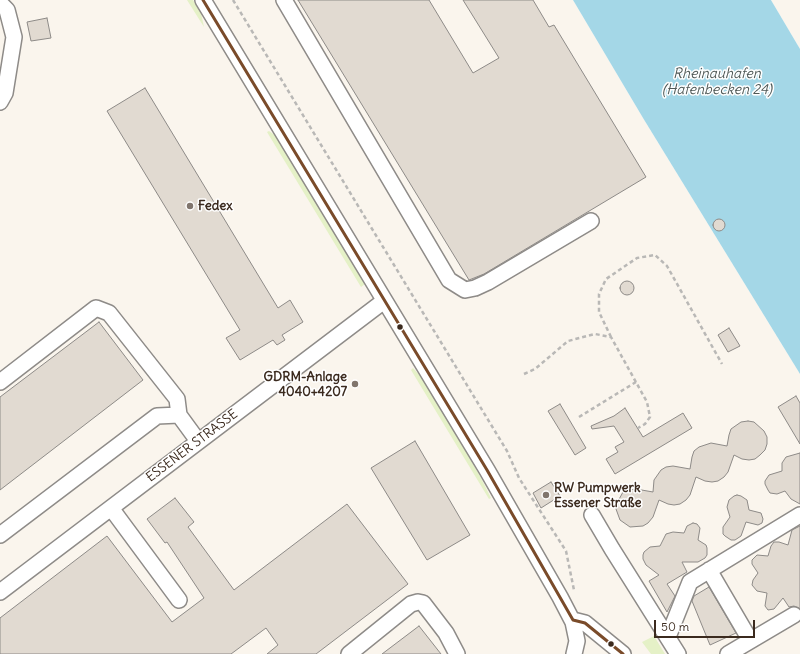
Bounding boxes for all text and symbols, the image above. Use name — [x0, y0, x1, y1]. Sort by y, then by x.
water label: Rheinauhafen (Hafenbecken 24) — [662, 66, 772, 98]
place label: Fedex — [198, 198, 233, 214]
marker: Fedex — [185, 201, 195, 211]
unlabelled marker — [395, 322, 405, 332]
place label: GDRM-Anlage 4040+4207 — [264, 369, 347, 400]
marker: GDRM-Anlage 4040+4207 — [350, 379, 360, 389]
street label: ESSENER STRASSE — [143, 407, 241, 485]
place label: RW Pumpwerk Essener Straße — [554, 480, 641, 511]
marker: RW Pumpwerk Essener Straße — [541, 490, 551, 500]
scale bar — [656, 612, 757, 638]
text: 50 m — [661, 619, 689, 634]
unlabelled marker — [606, 639, 616, 649]

